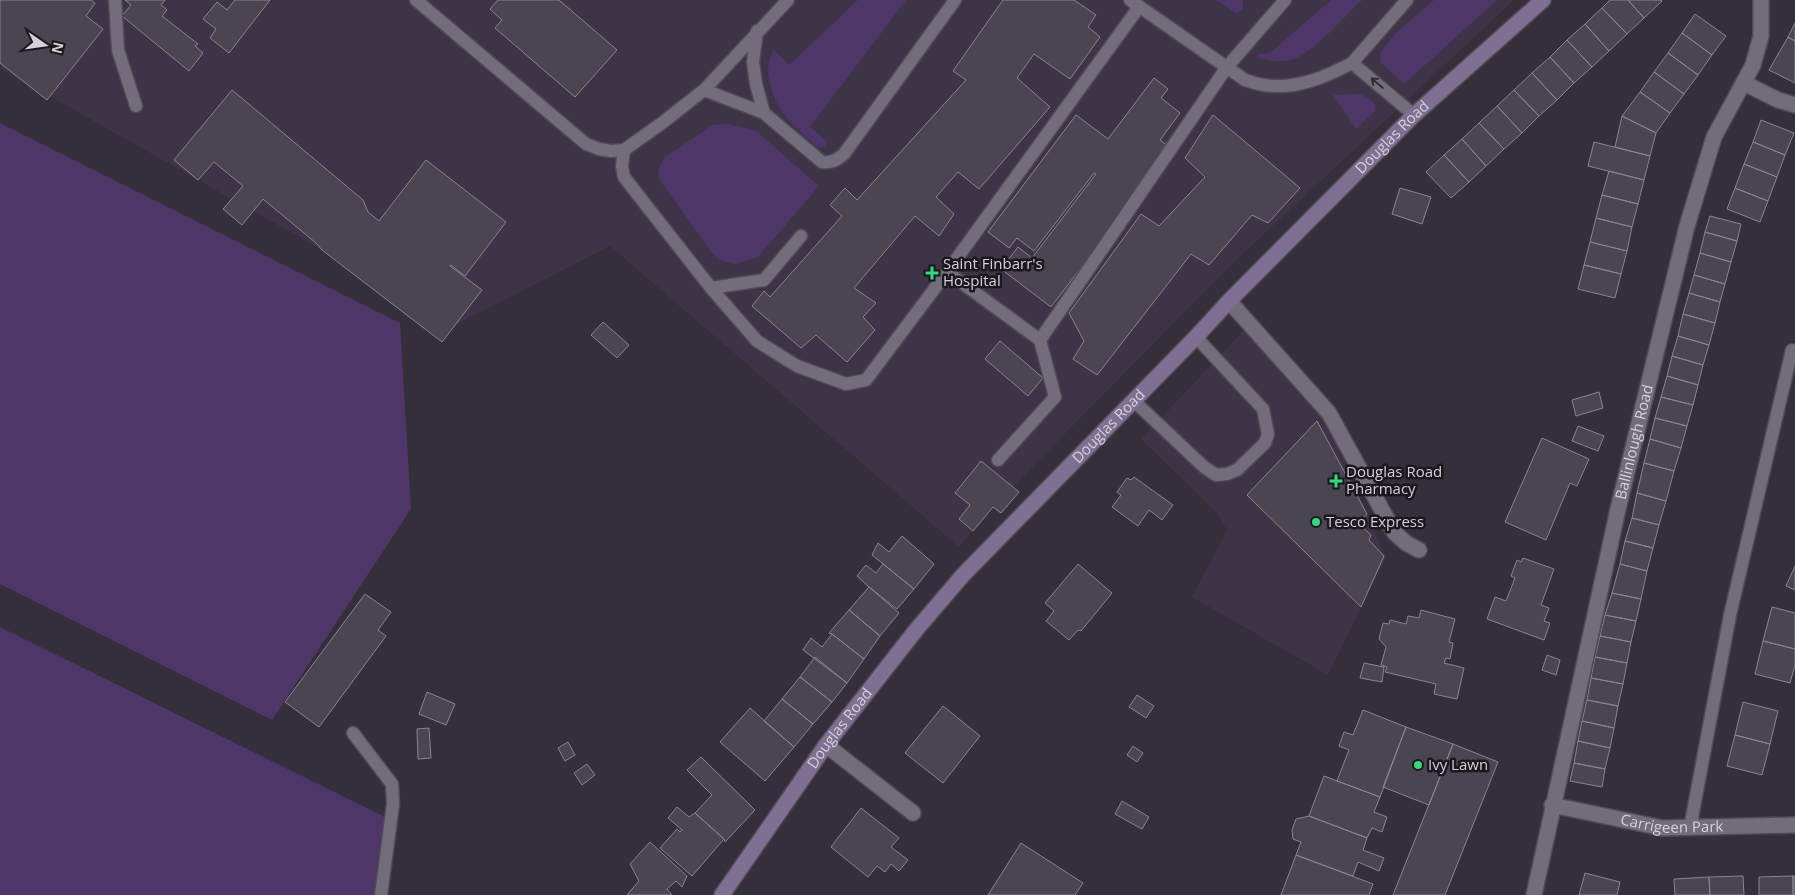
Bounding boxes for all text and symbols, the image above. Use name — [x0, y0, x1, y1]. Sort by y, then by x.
north arrow — [20, 20, 70, 70]
text: N — [48, 40, 69, 56]
one-way arrow — [1370, 78, 1383, 89]
street label: Douglas Road — [1350, 95, 1433, 178]
place label: Saint Finbarr's Hospital — [943, 253, 1043, 290]
marker: Saint Finbarr's Hospital — [925, 266, 939, 280]
street label: Ballinlough Road — [1610, 382, 1657, 501]
street label: Douglas Road — [1067, 384, 1149, 467]
place label: Douglas Road Pharmacy — [1346, 461, 1442, 498]
marker: Douglas Road Pharmacy — [1330, 475, 1342, 487]
place label: Tesco Express — [1326, 511, 1424, 531]
marker: Tesco Express — [1310, 516, 1322, 528]
street label: Douglas Road — [802, 683, 876, 772]
place label: Ivy Lawn — [1428, 754, 1488, 774]
marker: Ivy Lawn — [1412, 759, 1424, 771]
street label: Carrigeen Park — [1619, 809, 1724, 837]

